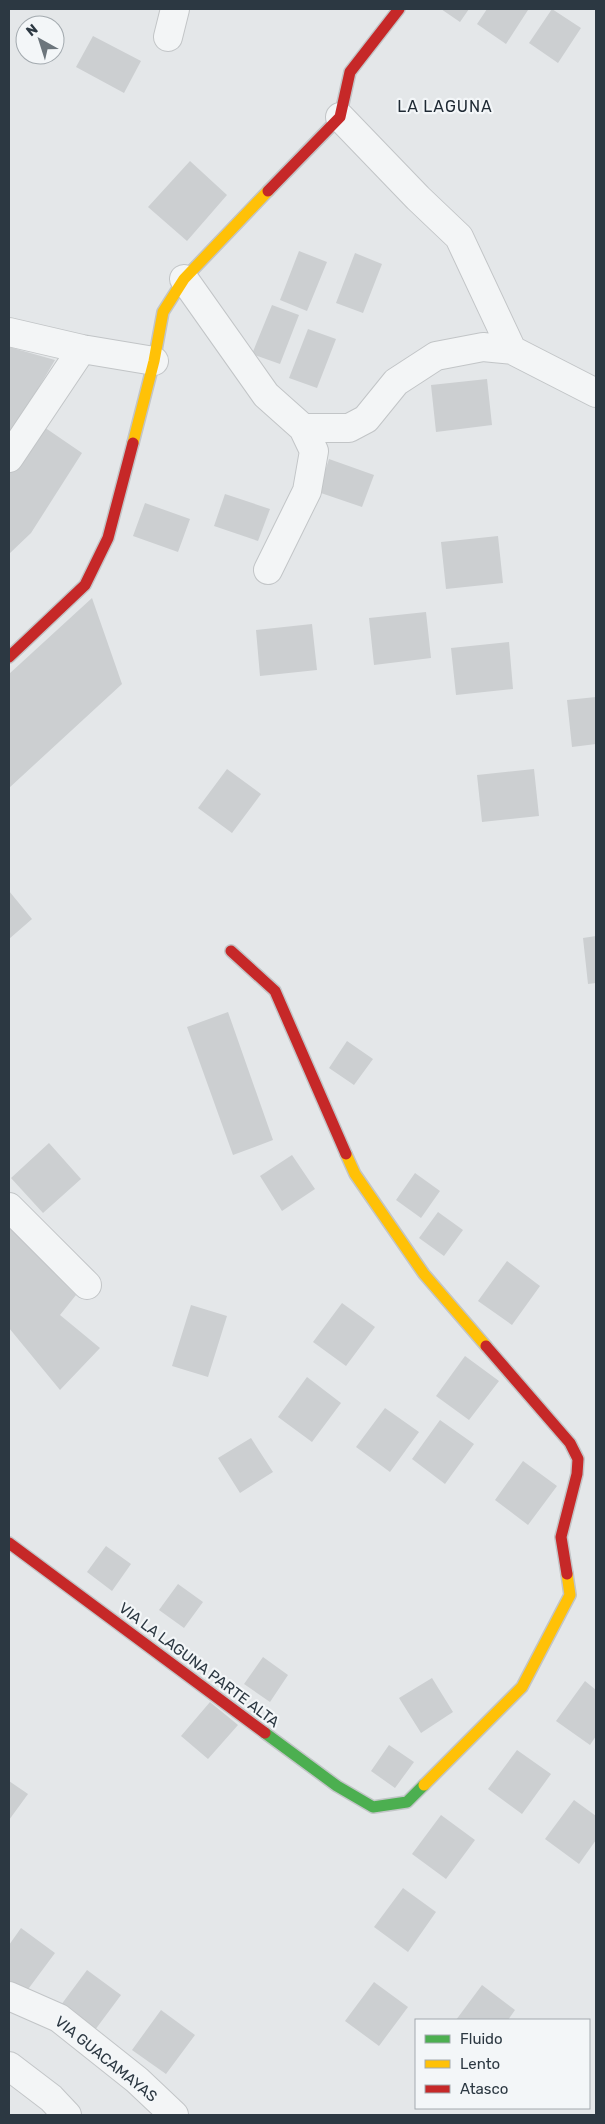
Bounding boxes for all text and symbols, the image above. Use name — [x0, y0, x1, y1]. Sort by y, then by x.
north arrow — [15, 15, 65, 65]
text: N — [23, 21, 41, 40]
district label: LA LAGUNA — [397, 97, 493, 116]
street label: VIA LA LAGUNA PARTE ALTA — [115, 1599, 283, 1731]
street label: VIA GUACAMAYAS — [51, 2012, 161, 2106]
legend — [415, 2019, 590, 2109]
text: Fluido — [460, 2030, 503, 2048]
text: Lento — [460, 2055, 500, 2073]
text: Atasco — [460, 2080, 508, 2098]

